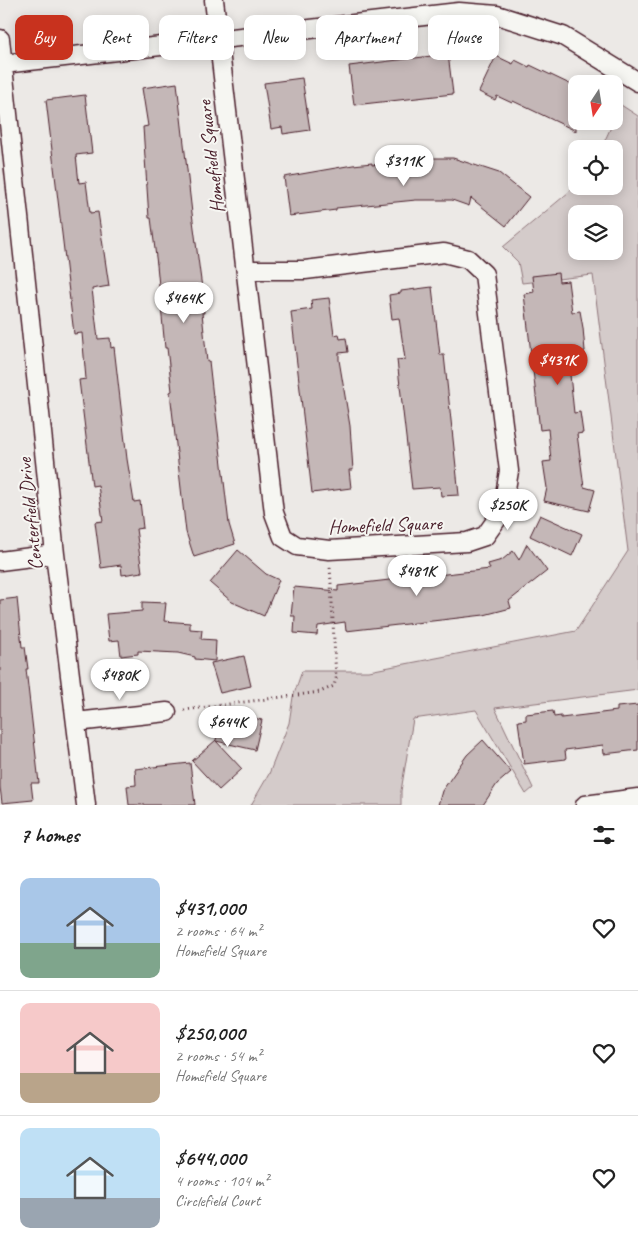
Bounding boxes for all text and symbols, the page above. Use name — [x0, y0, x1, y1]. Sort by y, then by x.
chip: Buy — [15, 15, 73, 60]
chip: Rent — [83, 15, 149, 60]
chip: Filters — [159, 15, 234, 60]
chip: New — [244, 15, 306, 60]
chip: Apartment — [316, 15, 418, 60]
chip: House — [428, 15, 499, 60]
north arrow — [568, 75, 622, 130]
map controls — [568, 75, 623, 260]
street label: Homefield Square — [191, 98, 230, 215]
button: locate — [568, 140, 623, 195]
pin: $311K — [369, 144, 439, 187]
text: $311K — [386, 151, 422, 171]
button: layers — [568, 205, 623, 260]
pin: $464K — [149, 282, 219, 324]
text: $464K — [165, 288, 203, 308]
pin: $431K — [523, 344, 593, 386]
text: $431K — [540, 350, 576, 370]
street label: Centerfield Drive — [12, 455, 48, 571]
pin: $250K — [473, 488, 543, 531]
text: $250K — [490, 495, 526, 515]
street label: Homefield Square — [328, 510, 444, 539]
pin: $481K — [382, 554, 452, 597]
text: $481K — [399, 561, 435, 581]
pin: $480K — [85, 658, 155, 701]
text: $480K — [102, 665, 138, 685]
pin: $644K — [193, 706, 263, 748]
text: $644K — [209, 712, 247, 732]
icon: filters — [590, 821, 618, 849]
text: 7 homes — [20, 822, 79, 848]
text: $431,000 — [175, 895, 245, 921]
icon: home — [60, 898, 120, 958]
icon: heart — [590, 914, 618, 942]
text: 2 rooms · 64 m² — [175, 921, 261, 941]
text: Homefield Square — [175, 941, 266, 961]
text: $250,000 — [175, 1020, 245, 1046]
icon: home — [60, 1023, 120, 1083]
icon: heart — [590, 1039, 618, 1067]
text: 2 rooms · 54 m² — [175, 1046, 261, 1066]
text: Homefield Square — [175, 1066, 266, 1086]
text: $644,000 — [175, 1145, 246, 1171]
icon: home — [60, 1148, 120, 1208]
icon: heart — [590, 1164, 618, 1192]
text: 4 rooms · 104 m² — [175, 1171, 269, 1191]
text: Circlefield Court — [175, 1191, 260, 1211]

